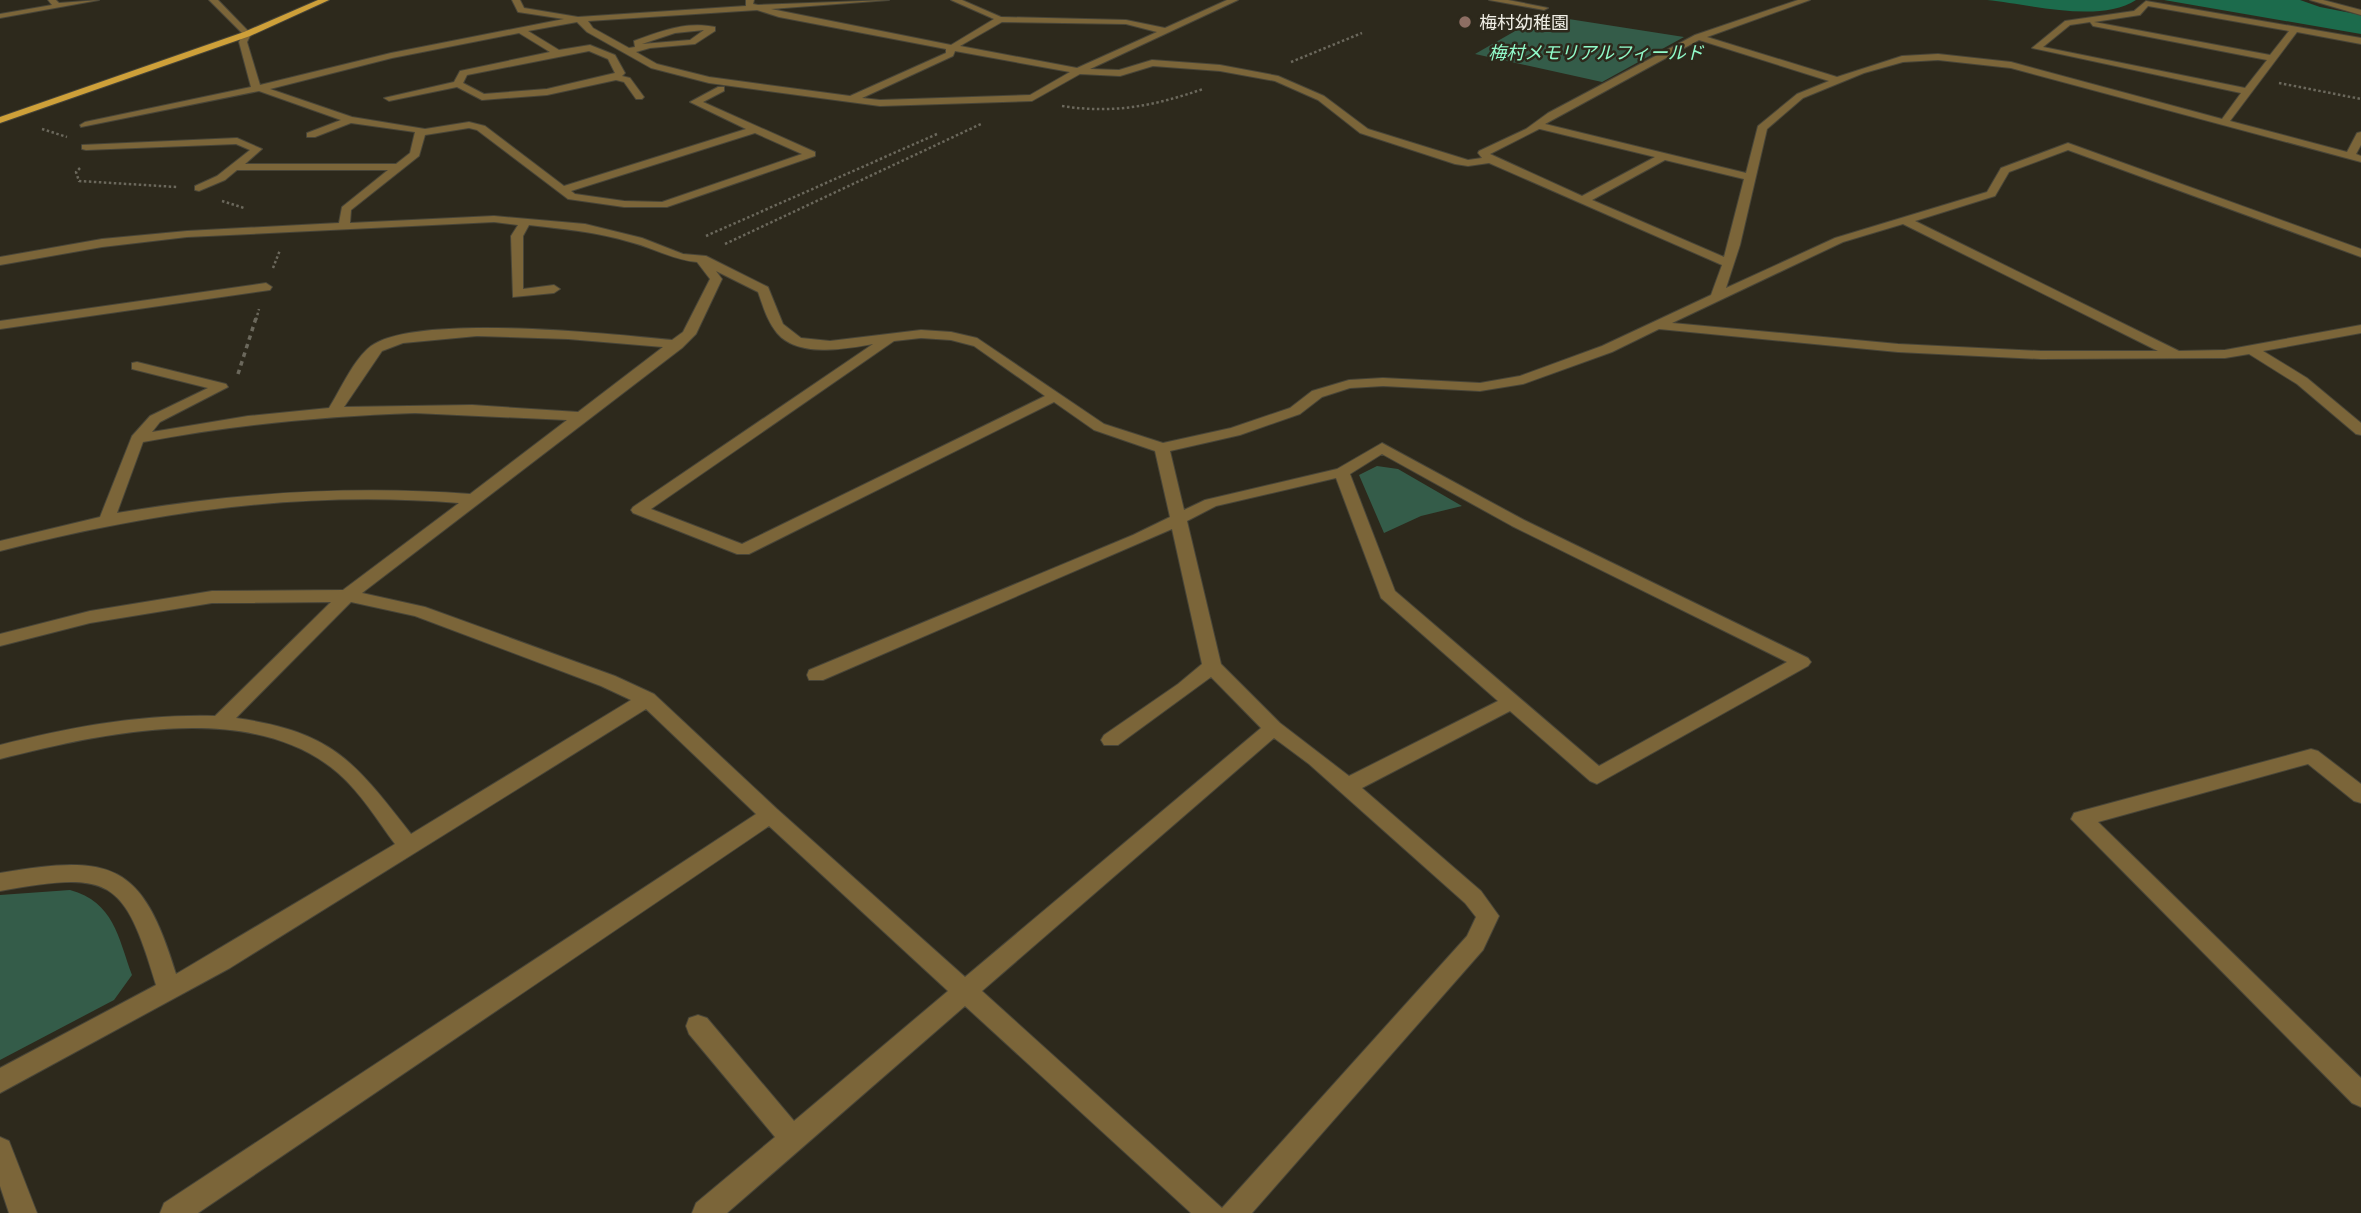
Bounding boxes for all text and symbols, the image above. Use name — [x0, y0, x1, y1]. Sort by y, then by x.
place label: 梅村幼稚園 — [1479, 12, 1569, 33]
marker: 梅村幼稚園 — [1457, 14, 1473, 30]
park label: 梅村メモリアルフィールド — [1488, 42, 1705, 63]

